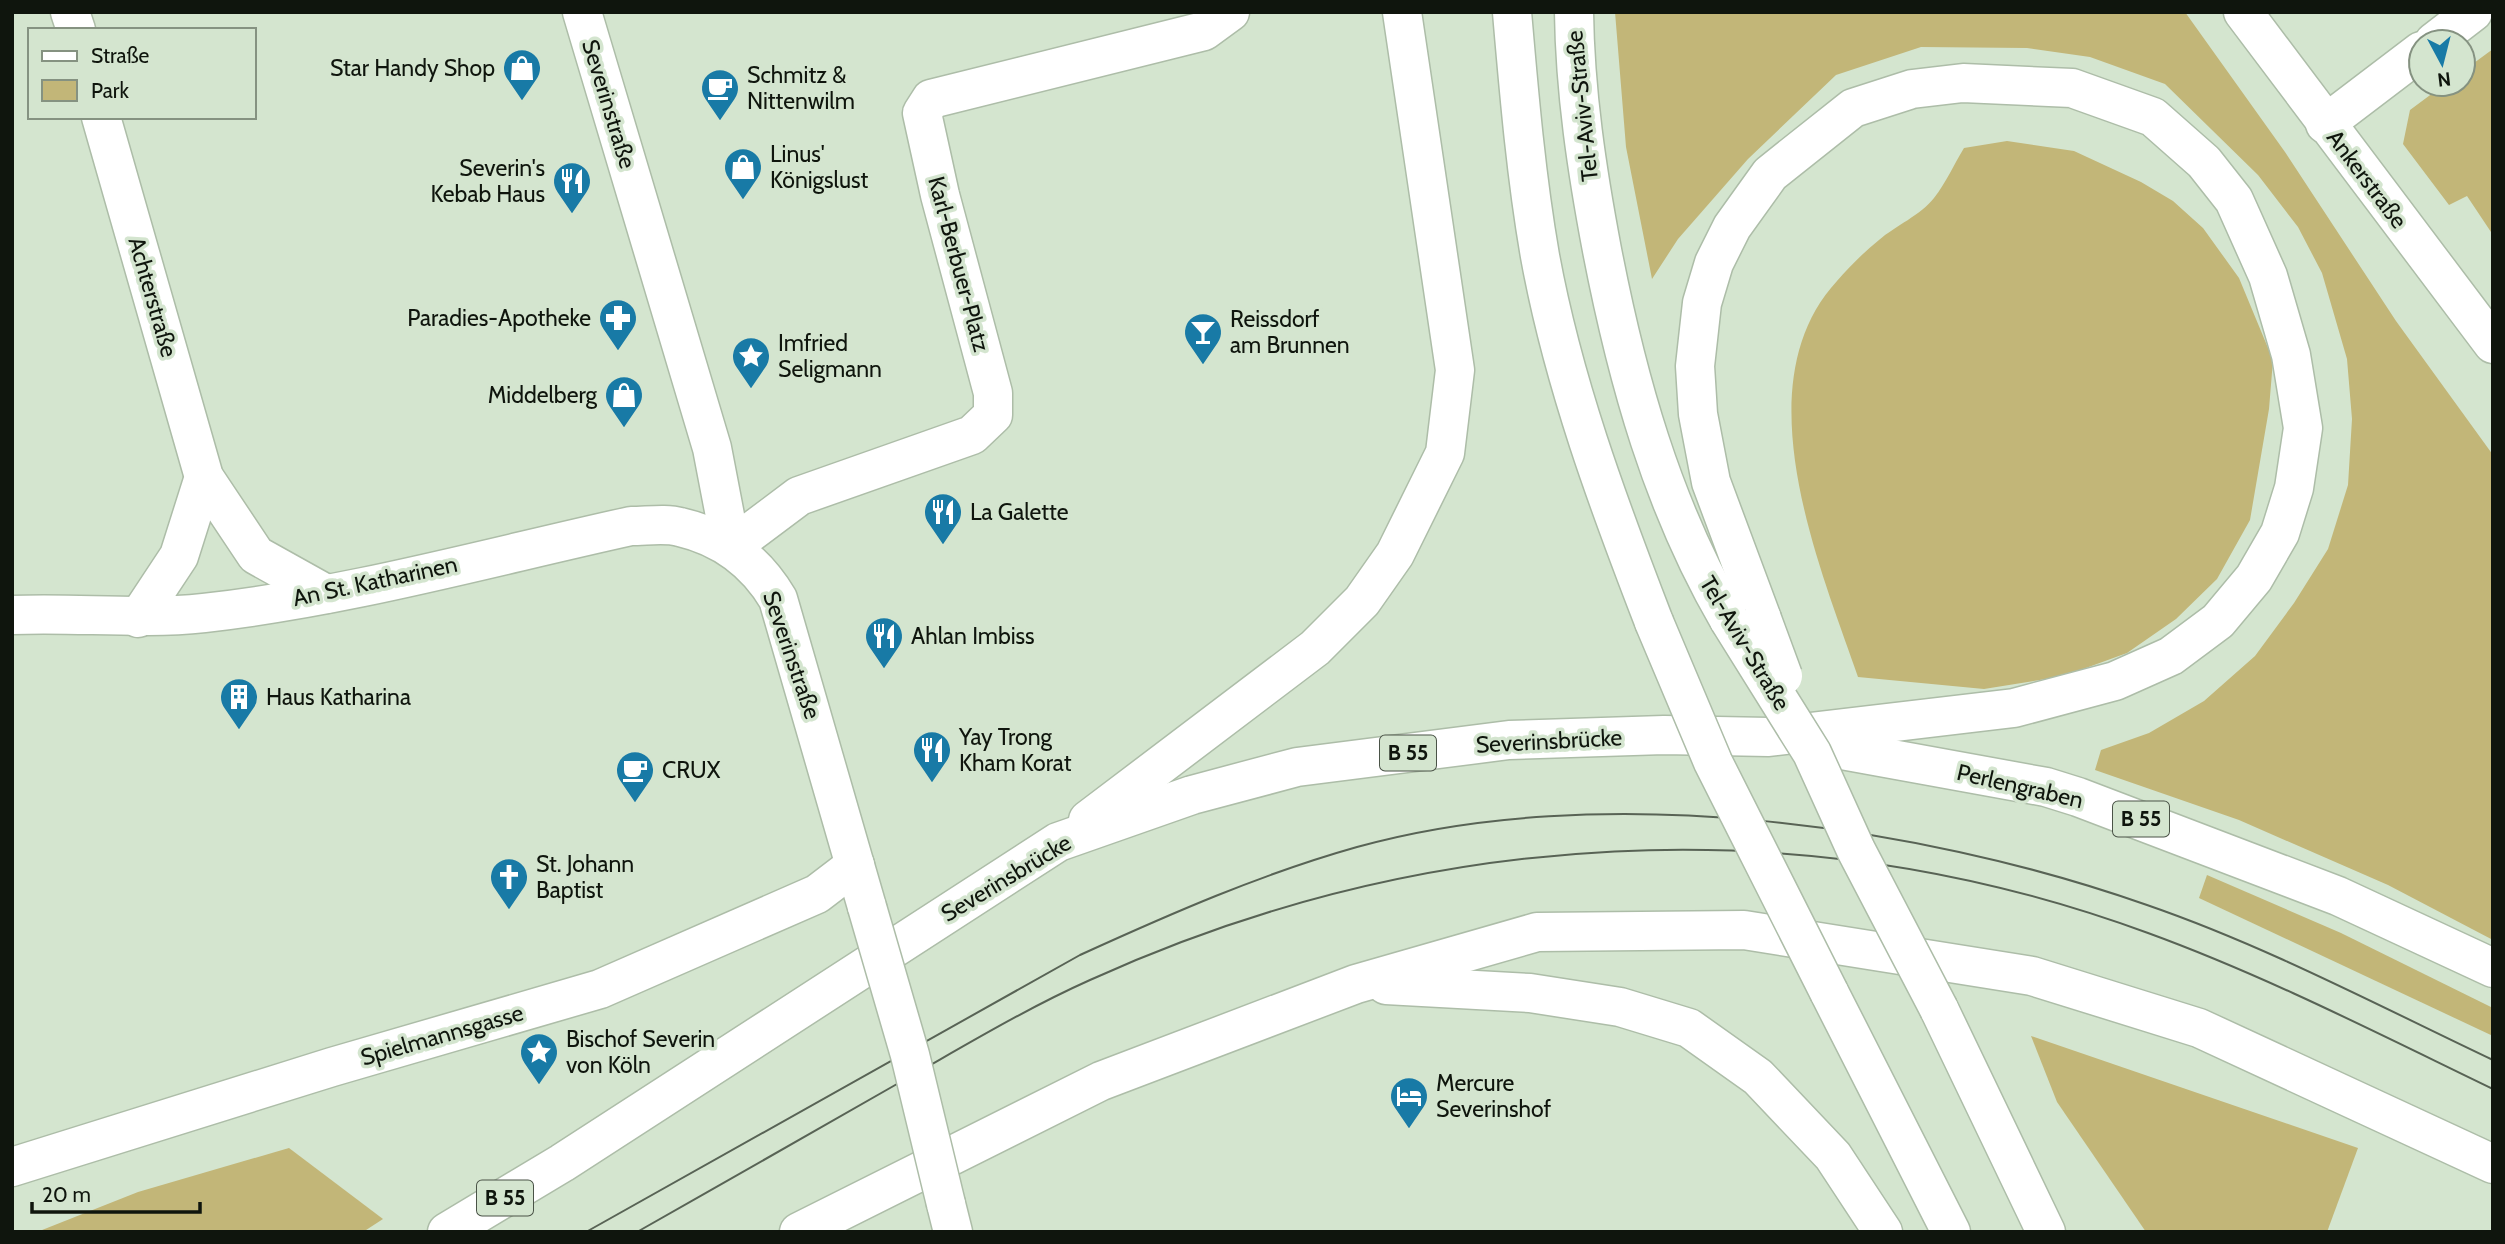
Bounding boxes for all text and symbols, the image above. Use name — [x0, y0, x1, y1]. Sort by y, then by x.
legend — [28, 28, 256, 119]
north arrow — [2407, 28, 2477, 98]
street label: Tel-Aviv-Straße — [1560, 29, 1604, 183]
street label: Severinstraße — [576, 36, 642, 172]
text: Straße — [91, 43, 150, 68]
shop icon: Star Handy Shop — [501, 47, 543, 102]
place label: Star Handy Shop — [330, 54, 495, 82]
place label: Schmitz & Nittenwilm — [747, 61, 855, 115]
cafe icon: Schmitz & Nittenwilm — [699, 67, 741, 122]
text: N — [2436, 67, 2452, 92]
text: Park — [91, 78, 129, 103]
street label: Ankerstraße — [2321, 124, 2413, 234]
place label: Linus' Königslust — [770, 140, 869, 194]
shop icon: Linus' Königslust — [722, 146, 764, 201]
place label: Severin's Kebab Haus — [431, 154, 545, 208]
restaurant icon: Severin's Kebab Haus — [551, 160, 593, 215]
street label: Karl-Berbuer-Platz — [922, 173, 996, 355]
street label: Achterstraße — [122, 234, 184, 361]
pharmacy icon: Paradies-Apotheke — [597, 297, 639, 352]
place label: Paradies-Apotheke — [407, 304, 591, 332]
place label: Reissdorf am Brunnen — [1230, 305, 1350, 359]
bar icon: Reissdorf am Brunnen — [1182, 311, 1224, 366]
place label: Imfried Seligmann — [778, 329, 882, 383]
place icon: Imfried Seligmann — [730, 335, 772, 390]
shop icon: Middelberg — [603, 374, 645, 429]
place label: Middelberg — [488, 381, 598, 409]
restaurant icon: La Galette — [922, 491, 964, 546]
place label: La Galette — [970, 498, 1069, 526]
street label: An St. Katharinen — [290, 550, 460, 612]
street label: Tel-Aviv-Straße — [1694, 571, 1796, 715]
street label: Severinstraße — [757, 587, 827, 723]
restaurant icon: Ahlan Imbiss — [863, 615, 905, 670]
place label: Ahlan Imbiss — [911, 622, 1035, 650]
building icon: Haus Katharina — [218, 676, 260, 731]
place label: Haus Katharina — [266, 683, 411, 711]
place label: Yay Trong Kham Korat — [958, 723, 1072, 777]
street label: Severinsbrücke — [1475, 723, 1623, 759]
restaurant icon: Yay Trong Kham Korat — [911, 729, 953, 784]
road number: B 55 — [1380, 736, 1436, 770]
cafe icon: CRUX — [614, 749, 656, 804]
place label: CRUX — [662, 756, 721, 784]
street label: Perlengraben — [1954, 758, 2086, 814]
road number: B 55 — [2113, 802, 2169, 836]
street label: Severinsbrücke — [936, 828, 1076, 928]
place label: St. Johann Baptist — [536, 850, 634, 904]
church icon: St. Johann Baptist — [488, 856, 530, 911]
street label: Spielmannsgasse — [357, 998, 527, 1072]
place label: Bischof Severin von Köln — [566, 1025, 715, 1079]
place icon: Bischof Severin von Köln — [518, 1031, 560, 1086]
place label: Mercure Severinshof — [1436, 1069, 1552, 1123]
hotel icon: Mercure Severinshof — [1388, 1075, 1430, 1130]
scale bar — [32, 1170, 200, 1214]
road number: B 55 — [477, 1180, 533, 1216]
text: 20 m — [42, 1182, 91, 1207]

